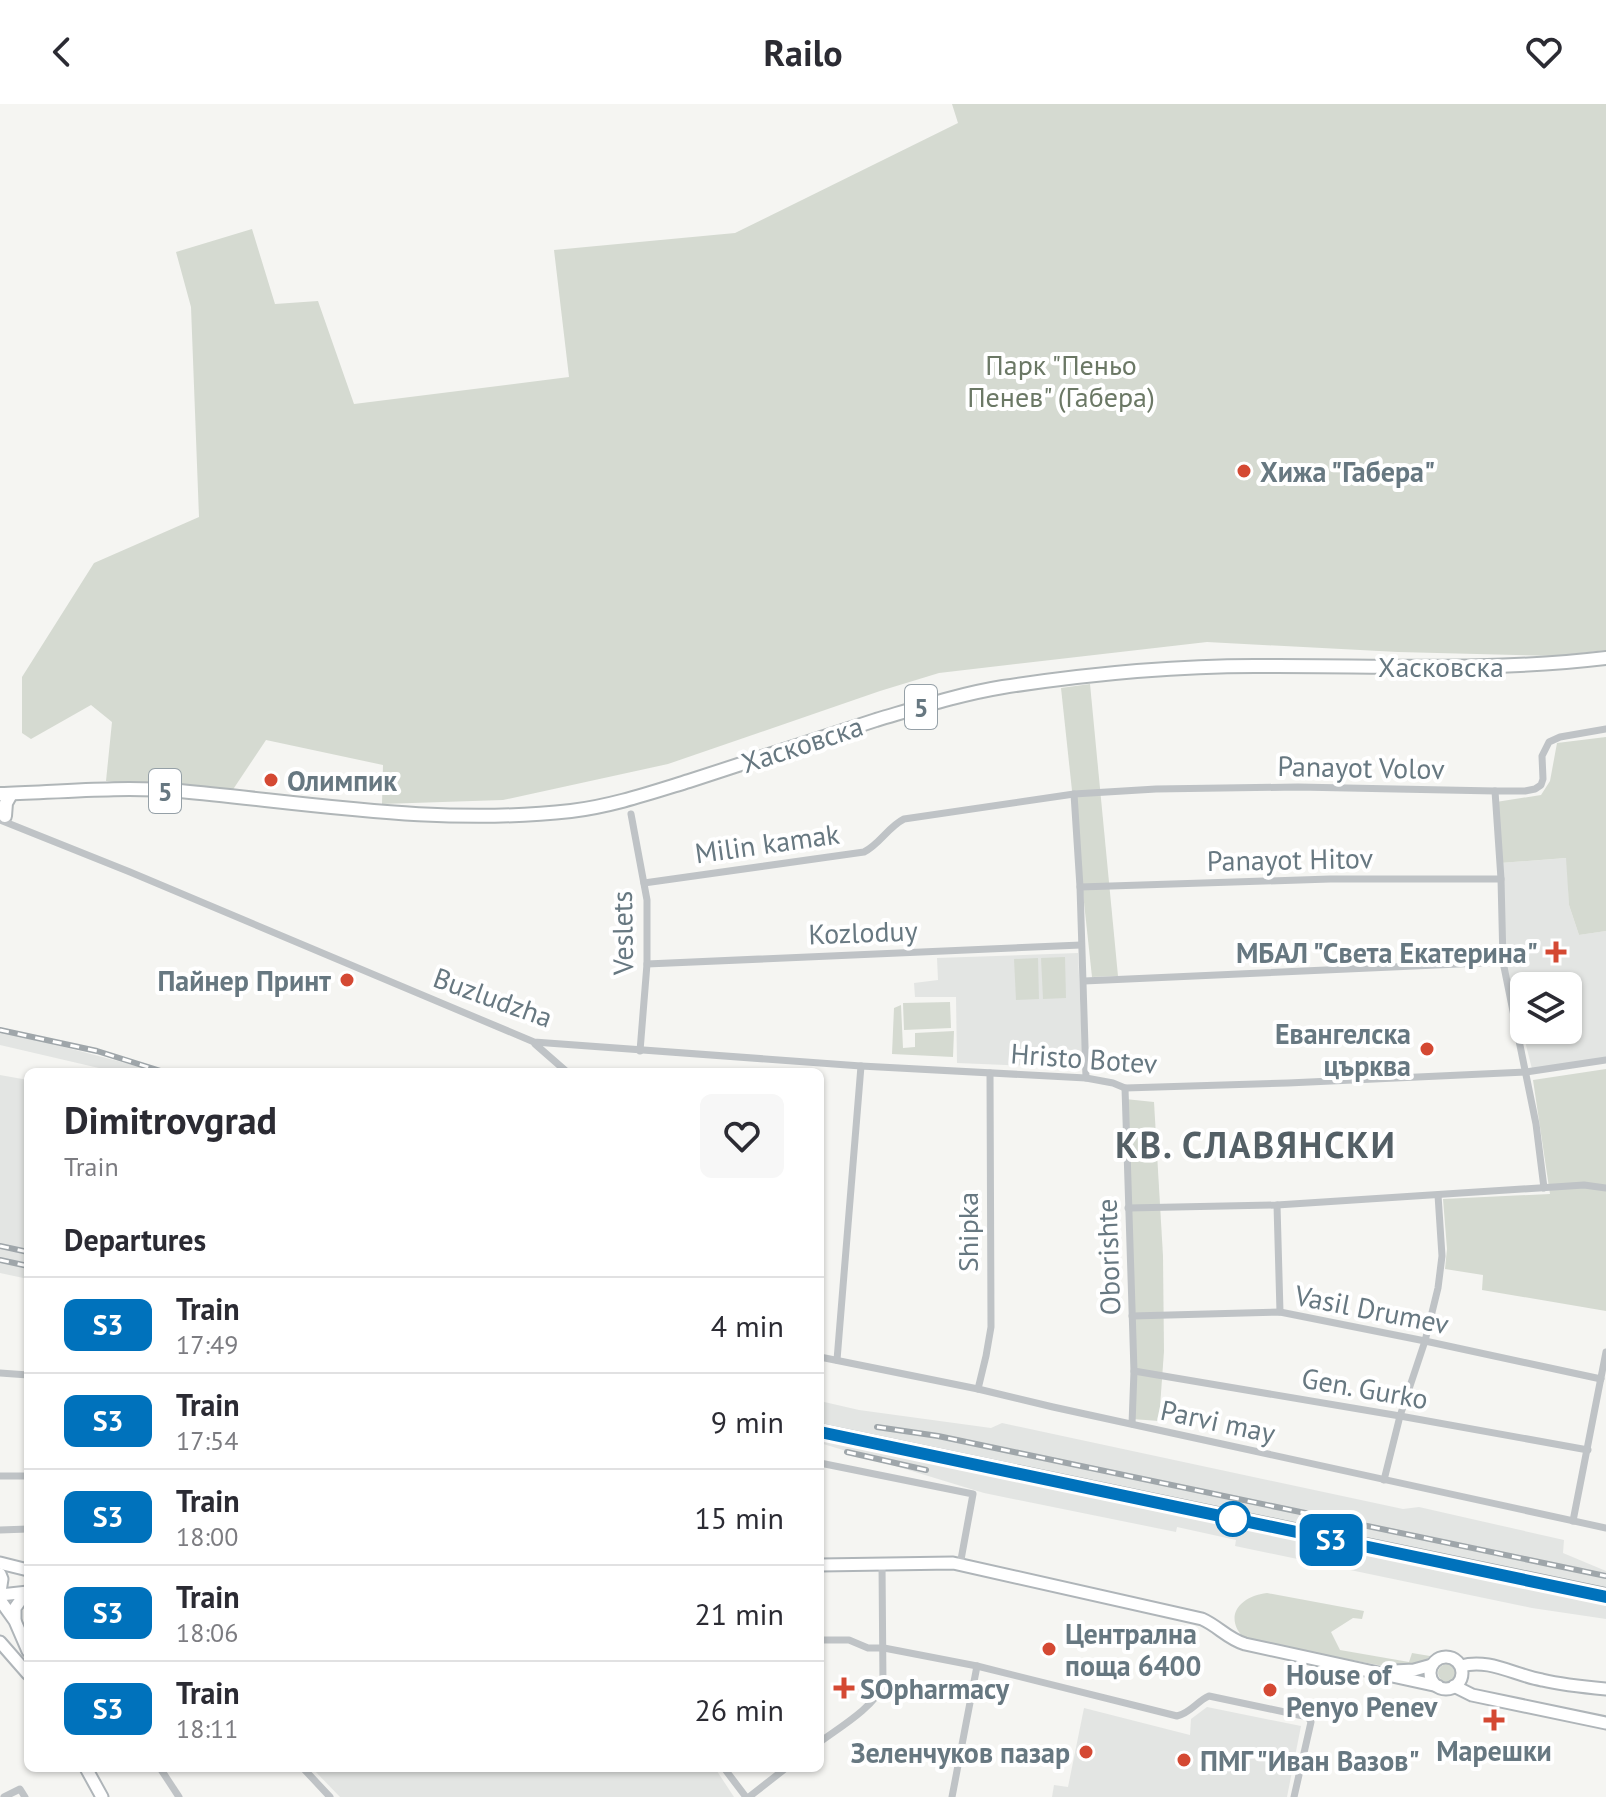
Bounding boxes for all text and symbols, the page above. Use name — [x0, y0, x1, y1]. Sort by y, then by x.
text: Railo — [763, 29, 843, 76]
icon: back — [40, 30, 84, 74]
icon: heart — [1522, 30, 1566, 74]
park label: Парк "Пеньо Пенев" (Габера) — [967, 346, 1155, 415]
place label: Хижа "Габера" — [1260, 453, 1435, 490]
marker: Хижа "Габера" — [1235, 462, 1253, 480]
street label: Хасковска — [1378, 648, 1504, 685]
road number: 5 — [905, 685, 937, 729]
street label: Хасковска — [736, 707, 868, 781]
street label: Panayot Volov — [1277, 747, 1445, 787]
place label: Олимпик — [287, 762, 397, 799]
road number: 5 — [149, 769, 181, 813]
marker: Олимпик — [262, 771, 280, 789]
street label: Milin kamak — [692, 814, 842, 871]
street label: Panayot Hitov — [1207, 839, 1374, 879]
street label: Veslets — [603, 891, 641, 976]
street label: Kozloduy — [808, 912, 918, 952]
place label: МБАЛ "Света Екатерина" — [1236, 934, 1538, 971]
marker: МБАЛ "Света Екатерина" — [1545, 941, 1567, 963]
street label: Buzludzha — [428, 958, 558, 1036]
place label: Пайнер Принт — [157, 962, 331, 999]
marker: Пайнер Принт — [338, 971, 356, 989]
map controls — [1510, 972, 1582, 1044]
button: layers — [1510, 972, 1582, 1044]
place label: Евангелска църква — [1275, 1015, 1411, 1084]
street label: Hristo Botev — [1009, 1034, 1159, 1082]
marker: Евангелска църква — [1418, 1040, 1436, 1058]
button: heart — [700, 1094, 784, 1178]
text: Dimitrovgrad — [64, 1095, 277, 1144]
district label: КВ. СЛАВЯНСКИ — [1115, 1121, 1397, 1168]
text: Train — [64, 1150, 119, 1183]
street label: Shipka — [949, 1192, 986, 1272]
street label: Oborishte — [1087, 1198, 1129, 1316]
text: Departures — [64, 1220, 206, 1259]
street label: Vasil Drumev — [1291, 1276, 1453, 1342]
text: Train — [176, 1289, 240, 1328]
text: S3 — [93, 1306, 123, 1343]
text: 4 min — [711, 1306, 784, 1345]
text: 17:49 — [176, 1328, 238, 1361]
street label: Gen. Gurko — [1299, 1359, 1431, 1417]
text: Train — [176, 1385, 240, 1424]
street label: Parvi may — [1157, 1391, 1279, 1451]
text: S3 — [93, 1402, 123, 1439]
text: 9 min — [711, 1402, 784, 1441]
text: 17:54 — [176, 1424, 238, 1457]
text: Train — [176, 1481, 240, 1520]
text: S3 — [93, 1498, 123, 1535]
text: 15 min — [694, 1498, 784, 1537]
unlabelled marker — [1216, 1502, 1250, 1536]
line badge: S3 — [1295, 1514, 1367, 1566]
text: 18:00 — [176, 1520, 238, 1553]
text: S3 — [1316, 1521, 1346, 1558]
text: Train — [176, 1577, 240, 1616]
text: S3 — [93, 1594, 123, 1631]
text: 21 min — [694, 1594, 784, 1633]
place label: Централна поща 6400 — [1065, 1615, 1201, 1684]
text: 18:06 — [176, 1616, 238, 1649]
marker: Централна поща 6400 — [1040, 1640, 1058, 1658]
place label: House of Penyo Penev — [1286, 1656, 1438, 1725]
place label: SOpharmacy — [860, 1670, 1010, 1707]
text: Train — [176, 1673, 240, 1712]
marker: SOpharmacy — [835, 1679, 853, 1697]
marker: House of Penyo Penev — [1261, 1681, 1279, 1699]
text: S3 — [93, 1690, 123, 1727]
text: 26 min — [694, 1690, 784, 1729]
marker: Марешки — [1485, 1711, 1503, 1729]
text: 18:11 — [176, 1712, 238, 1745]
place label: Марешки — [1436, 1732, 1552, 1769]
place label: Зеленчуков пазар — [851, 1734, 1070, 1771]
place label: ПМГ "Иван Вазов" — [1200, 1742, 1420, 1779]
marker: Зеленчуков пазар — [1077, 1743, 1095, 1761]
marker: ПМГ "Иван Вазов" — [1175, 1751, 1193, 1769]

